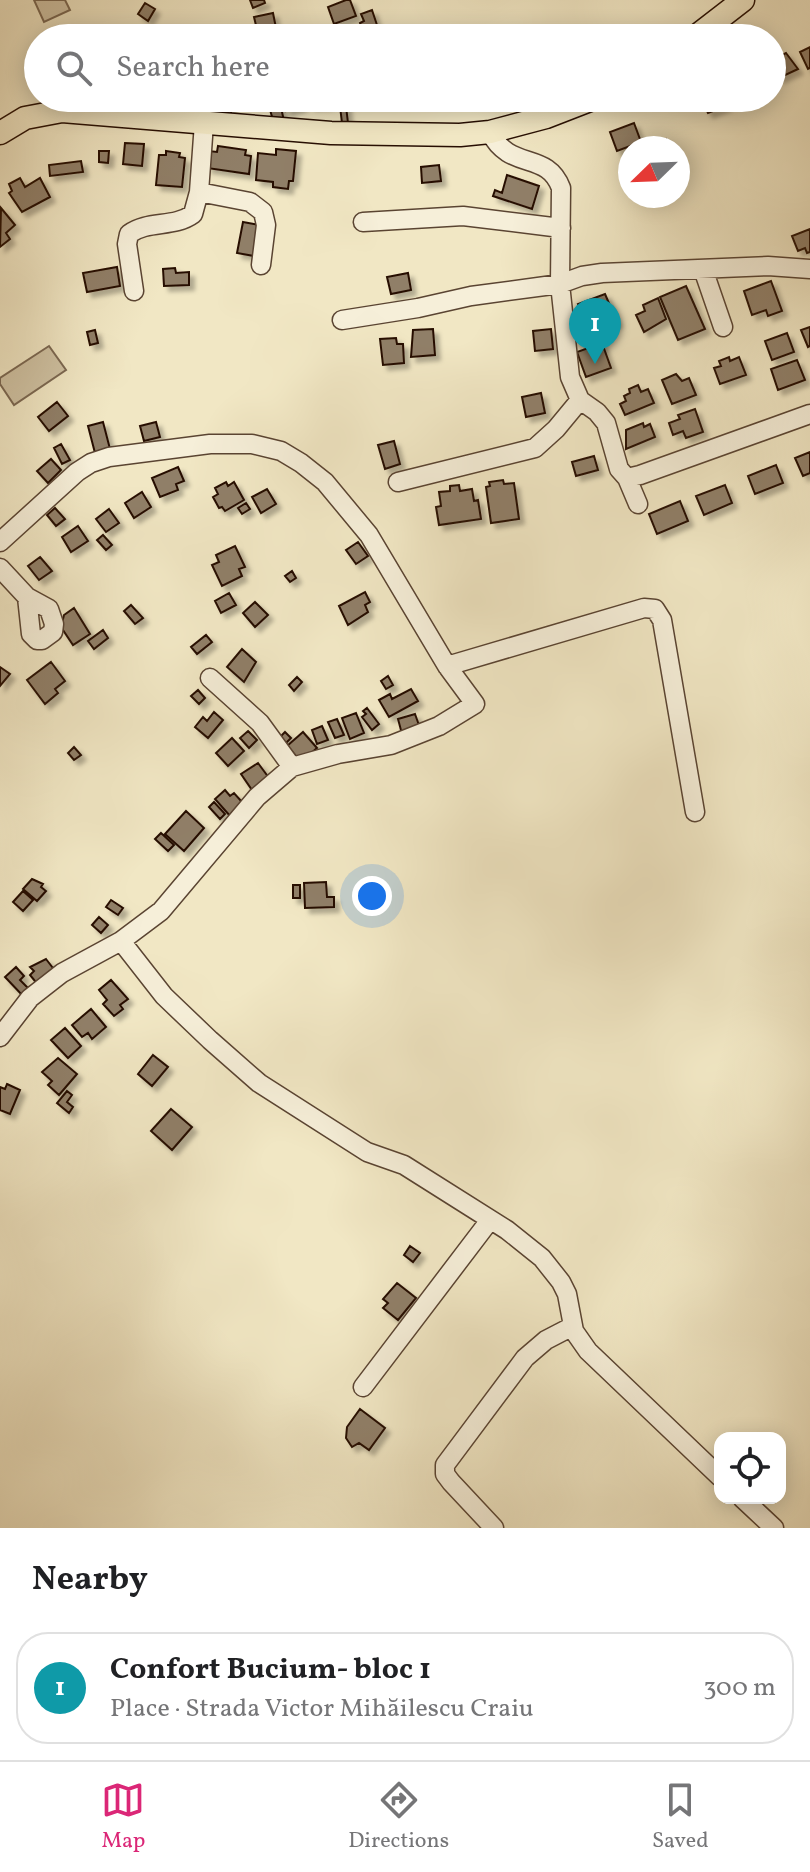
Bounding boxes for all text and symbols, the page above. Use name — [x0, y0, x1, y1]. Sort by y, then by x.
search box — [24, 24, 786, 112]
icon: search — [52, 46, 96, 90]
text: Search here — [116, 47, 270, 89]
north arrow — [618, 136, 690, 208]
pin: 1 — [569, 298, 621, 364]
your location — [352, 876, 392, 916]
map controls — [714, 1432, 786, 1504]
button: locate — [714, 1432, 786, 1504]
text: Nearby — [32, 1557, 148, 1604]
text: Confort Bucium- bloc 1 — [110, 1649, 431, 1691]
text: 1 — [55, 1670, 65, 1706]
text: 300 m — [703, 1670, 776, 1706]
text: Place · Strada Victor Mihăilescu Craiu — [110, 1691, 534, 1727]
tab: Map — [101, 1778, 145, 1857]
tab: Directions — [348, 1778, 449, 1857]
tab: Saved — [652, 1778, 709, 1857]

